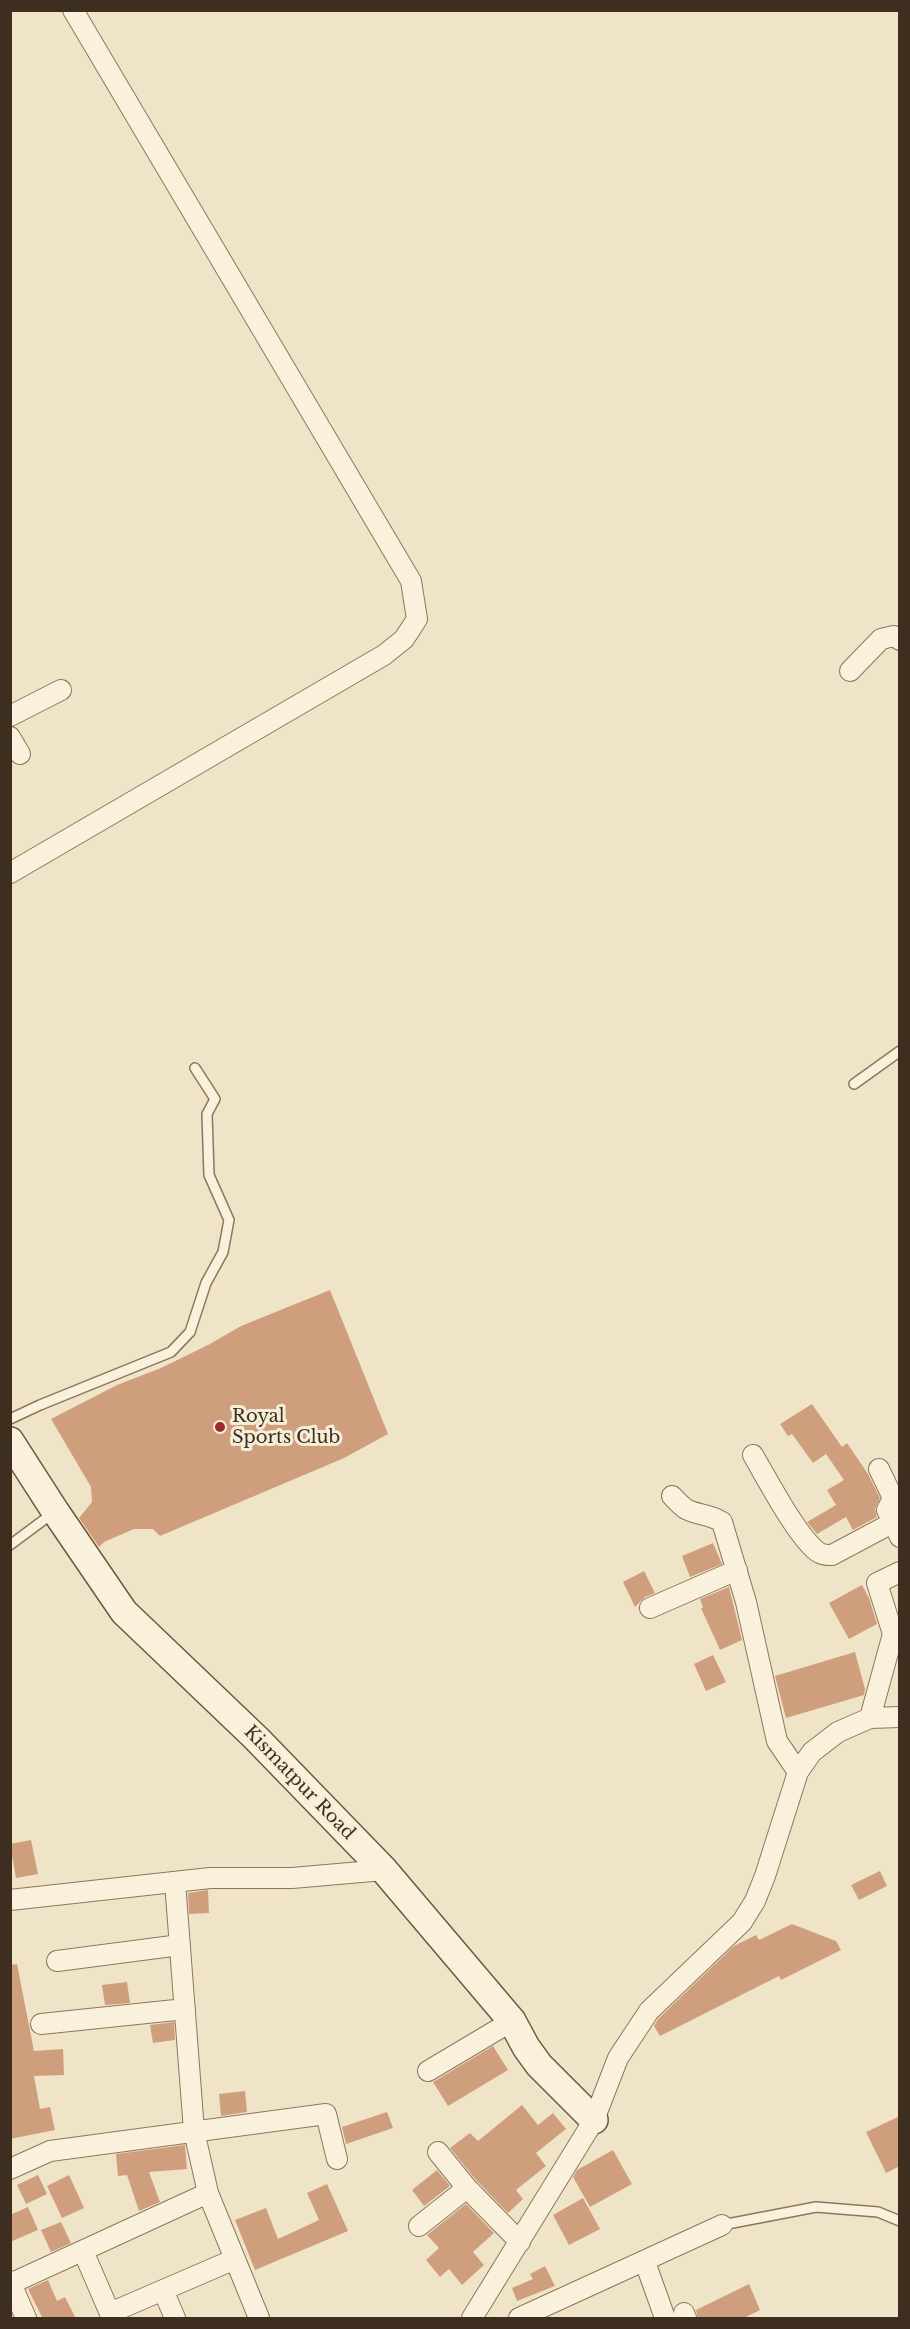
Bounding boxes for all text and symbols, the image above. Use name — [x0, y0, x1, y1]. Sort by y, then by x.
place label: Royal Sports Club — [232, 1406, 340, 1448]
marker: Royal Sports Club — [213, 1420, 227, 1434]
street label: Kismatpur Road — [239, 1721, 359, 1845]

